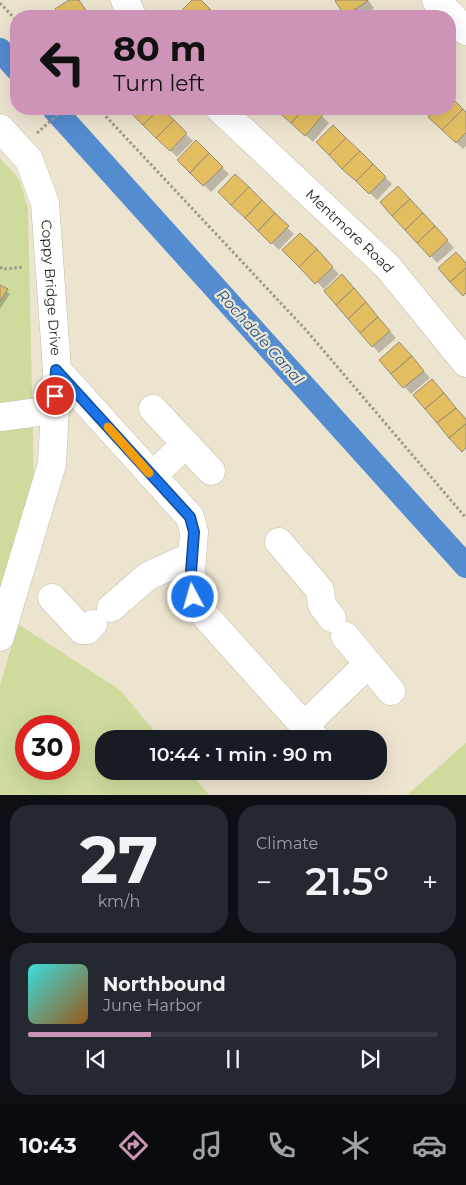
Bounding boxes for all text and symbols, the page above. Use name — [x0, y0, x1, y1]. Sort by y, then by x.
text: 80 m — [113, 27, 207, 70]
icon: left — [30, 30, 95, 95]
text: Turn left — [113, 70, 205, 97]
street label: Mentmore Road — [302, 185, 398, 276]
street label: Coppy Bridge Drive — [37, 219, 65, 356]
water label: Rochdale Canal — [213, 285, 308, 388]
pin — [34, 375, 76, 417]
icon: arrive — [41, 382, 69, 410]
position arrow — [166, 570, 218, 622]
speed limit sign: 30 — [15, 715, 80, 780]
text: 10:44 · 1 min · 90 m — [149, 743, 333, 766]
text: 27 — [80, 820, 158, 899]
text: Climate — [256, 834, 318, 853]
text: 21.5° — [305, 858, 389, 905]
text: − — [256, 865, 272, 899]
text: + — [422, 865, 438, 899]
text: km/h — [98, 892, 140, 911]
text: Northbound — [103, 973, 226, 996]
text: June Harbor — [103, 996, 202, 1015]
icon: previous — [82, 1045, 110, 1073]
icon: pause — [219, 1045, 247, 1073]
icon: next — [356, 1045, 384, 1073]
icon: directions — [116, 1128, 151, 1163]
icon: music — [190, 1128, 225, 1163]
icon: phone — [264, 1128, 299, 1163]
icon: climate — [338, 1128, 373, 1163]
icon: car — [412, 1128, 447, 1163]
text: 10:43 — [19, 1132, 77, 1159]

